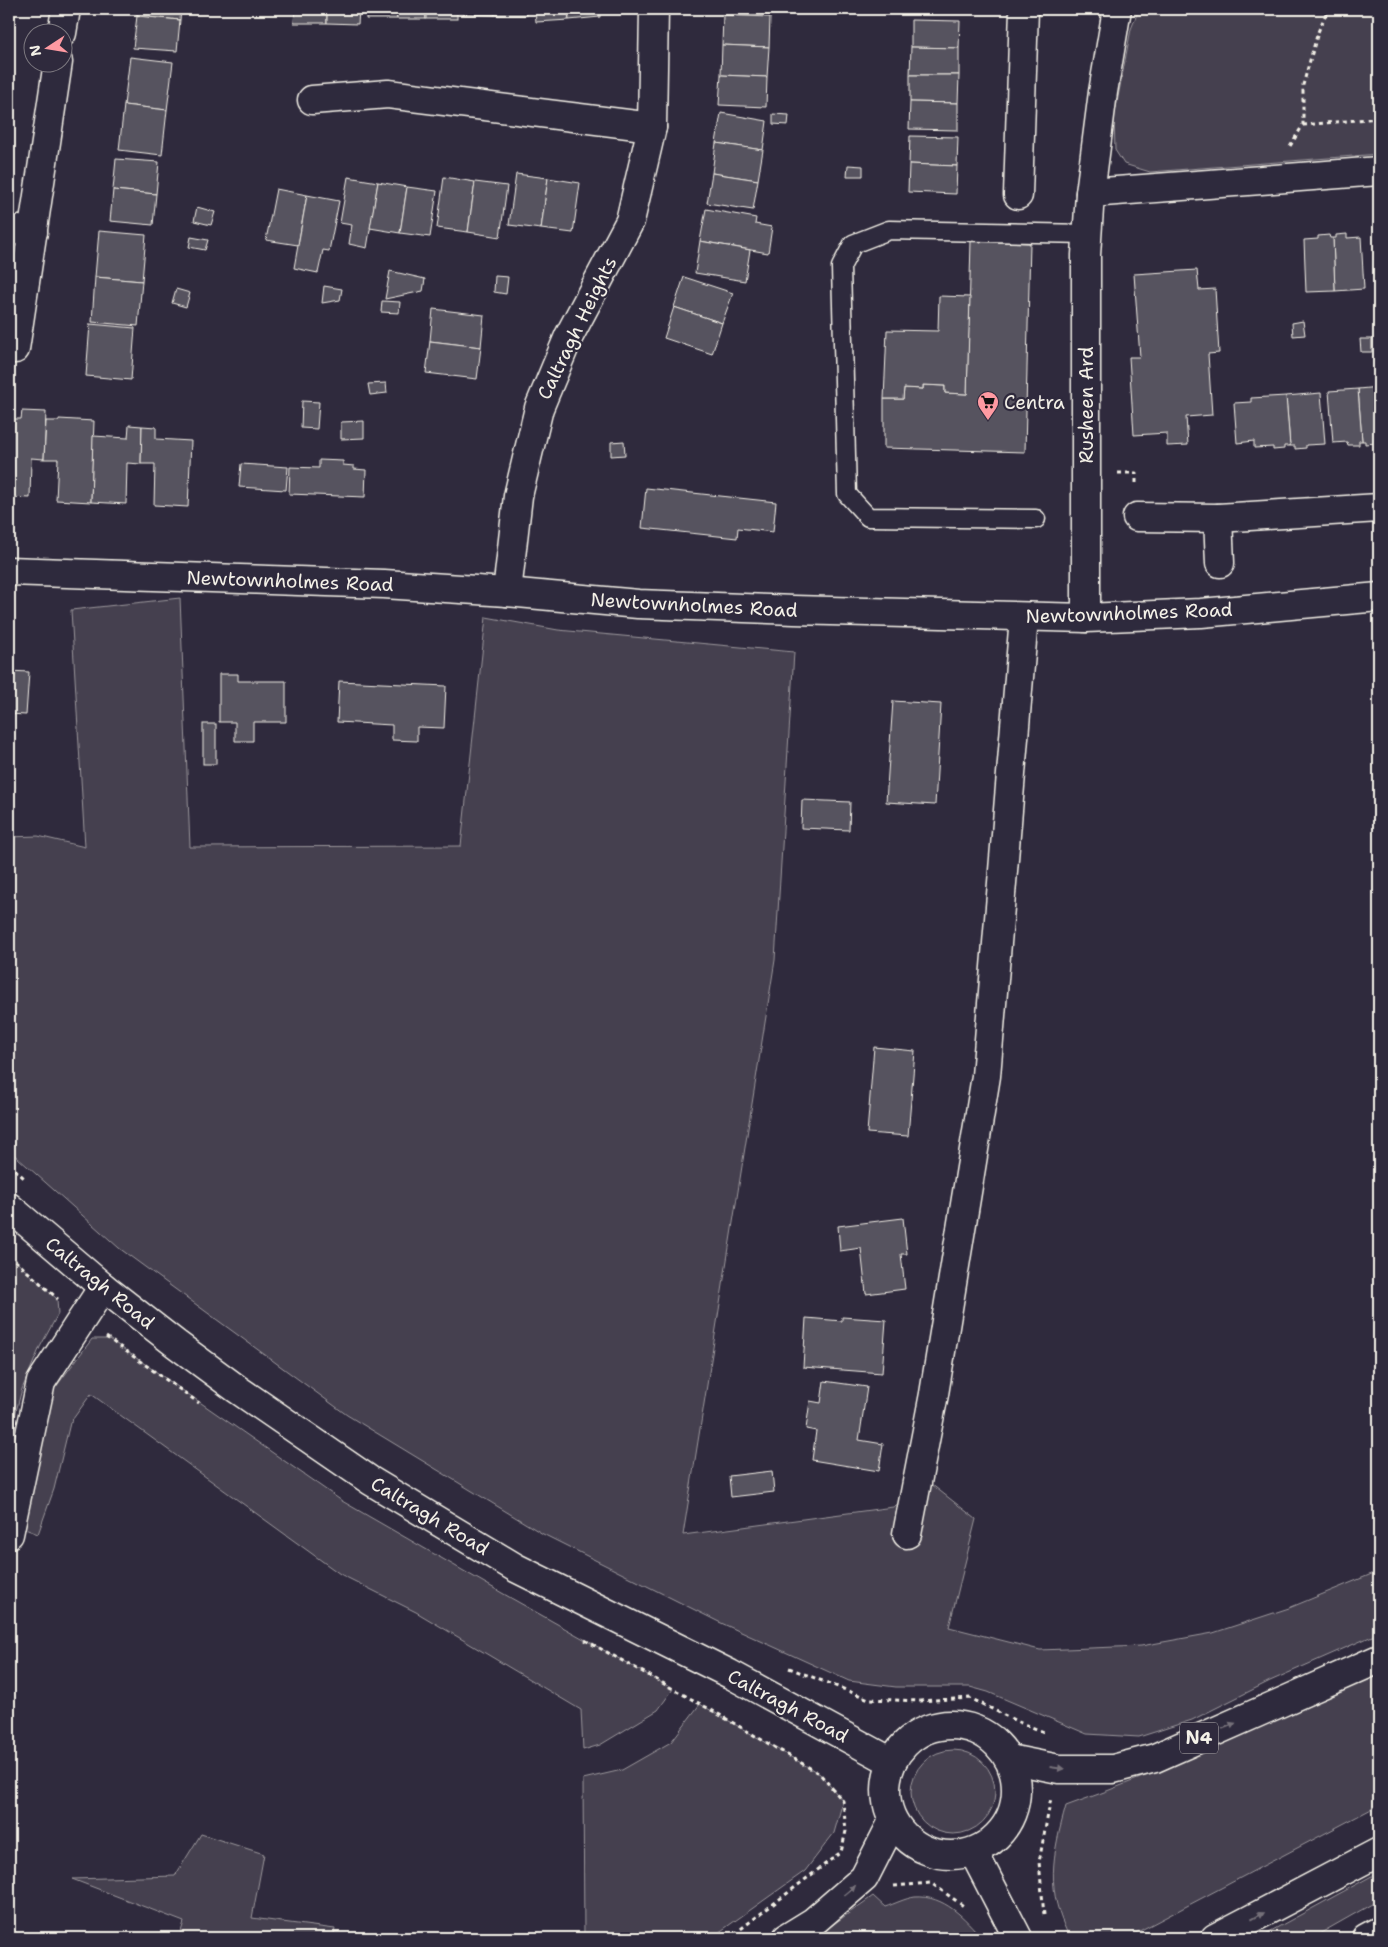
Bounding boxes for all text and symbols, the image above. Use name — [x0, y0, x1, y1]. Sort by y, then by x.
north arrow — [22, 22, 72, 72]
text: N — [25, 43, 45, 58]
street label: Caltragh Heights — [532, 252, 622, 404]
street label: Rusheen Ard — [1074, 346, 1099, 464]
supermarket icon: Centra — [976, 390, 1000, 421]
place label: Centra — [1004, 390, 1065, 415]
street label: Newtownholmes Road — [186, 565, 394, 597]
street label: Newtownholmes Road — [590, 587, 798, 623]
street label: Newtownholmes Road — [1025, 597, 1233, 629]
street label: Caltragh Road — [40, 1231, 160, 1335]
street label: Caltragh Road — [366, 1471, 494, 1561]
street label: Caltragh Road — [723, 1664, 853, 1748]
one-way arrow — [1222, 1721, 1236, 1729]
road number: N4 — [1180, 1722, 1218, 1754]
one-way arrow — [1049, 1764, 1065, 1772]
one-way arrow — [843, 1885, 856, 1896]
one-way arrow — [1251, 1911, 1265, 1920]

